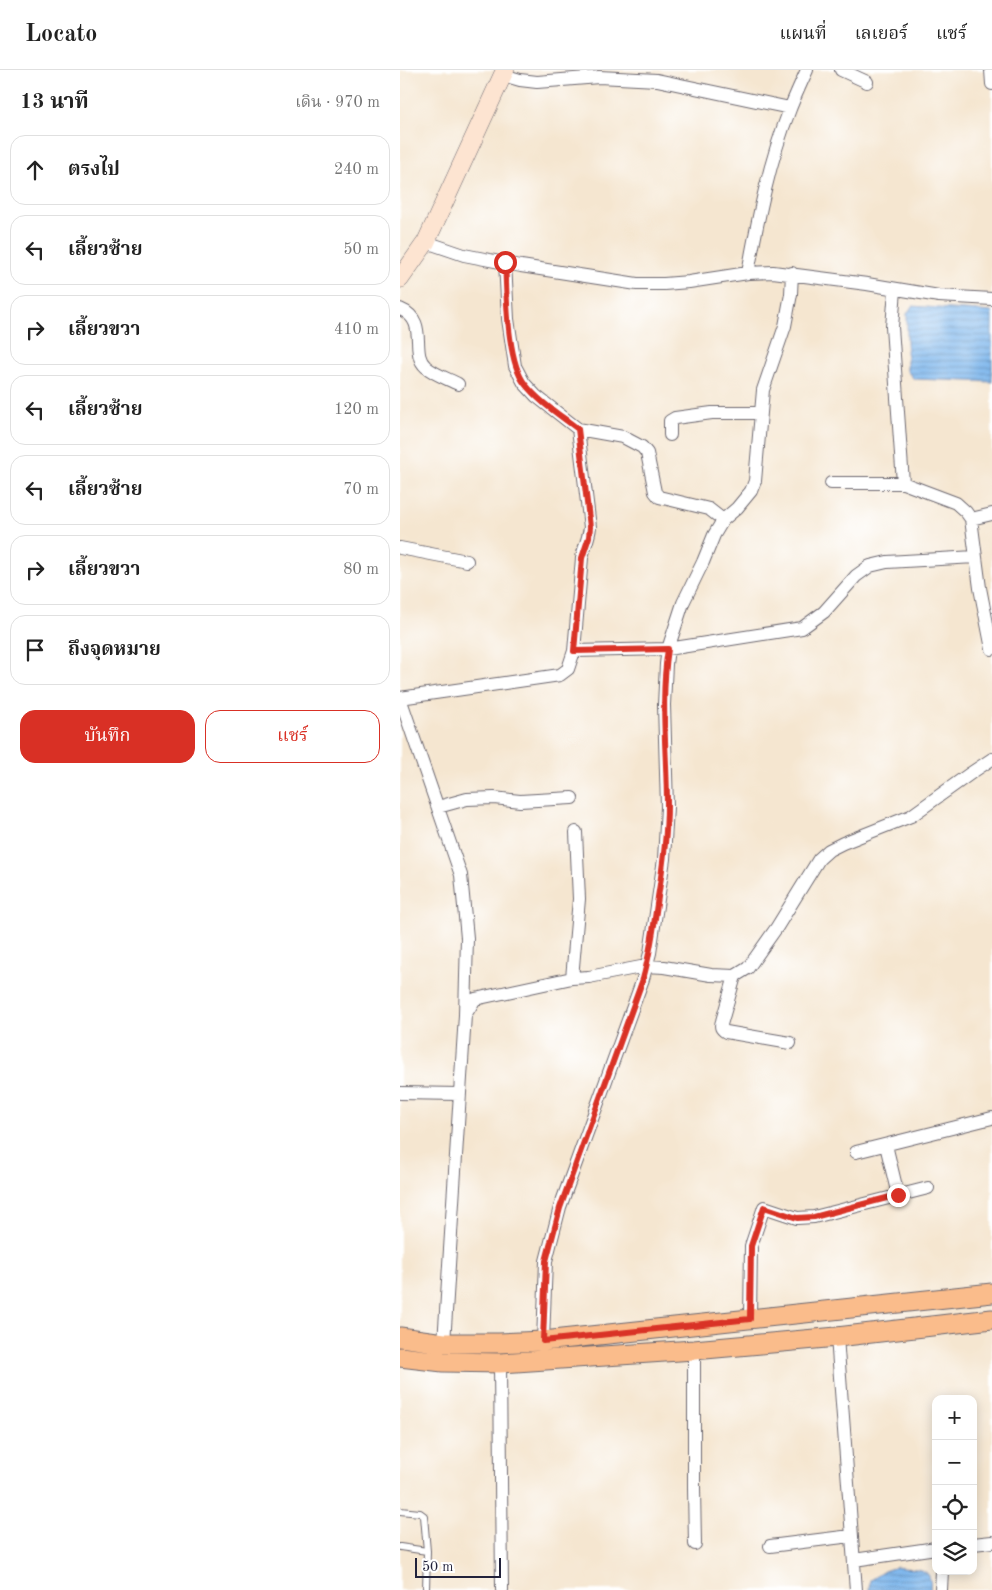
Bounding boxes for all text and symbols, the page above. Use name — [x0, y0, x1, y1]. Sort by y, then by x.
text: Locato — [25, 23, 97, 47]
text: แผนที่ — [779, 25, 827, 43]
text: เลเยอร์ — [855, 25, 908, 43]
text: แชร์ — [936, 25, 967, 43]
text: 13 นาที — [20, 92, 89, 113]
text: เดิน · 970 m — [295, 95, 380, 111]
icon: ahead — [21, 156, 49, 184]
text: ตรงไป — [68, 161, 120, 180]
text: 240 m — [334, 162, 379, 178]
icon: left — [21, 236, 49, 264]
text: เลี้ยวซ้าย — [68, 241, 142, 260]
text: 50 m — [343, 242, 379, 258]
route start — [494, 251, 517, 274]
icon: right — [21, 316, 49, 344]
text: เลี้ยวขวา — [68, 321, 140, 340]
text: 410 m — [334, 322, 379, 338]
icon: left — [21, 396, 49, 424]
text: เลี้ยวซ้าย — [68, 401, 142, 420]
text: 120 m — [334, 402, 379, 418]
icon: left — [21, 476, 49, 504]
text: เลี้ยวซ้าย — [68, 481, 142, 500]
text: 70 m — [343, 482, 379, 498]
icon: right — [21, 556, 49, 584]
text: เลี้ยวขวา — [68, 561, 140, 580]
text: 80 m — [343, 562, 379, 578]
icon: arrive — [21, 636, 49, 664]
text: ถึงจุดหมาย — [68, 641, 161, 660]
button: บันทึก — [20, 710, 195, 763]
button: แชร์ — [205, 710, 380, 763]
route end — [887, 1184, 910, 1207]
map controls — [932, 1395, 977, 1575]
button: + — [932, 1395, 977, 1440]
button: − — [932, 1440, 977, 1485]
button: locate — [932, 1485, 977, 1530]
button: layers — [932, 1530, 977, 1575]
scale bar — [415, 1555, 501, 1578]
text: 50 m — [422, 1560, 453, 1574]

